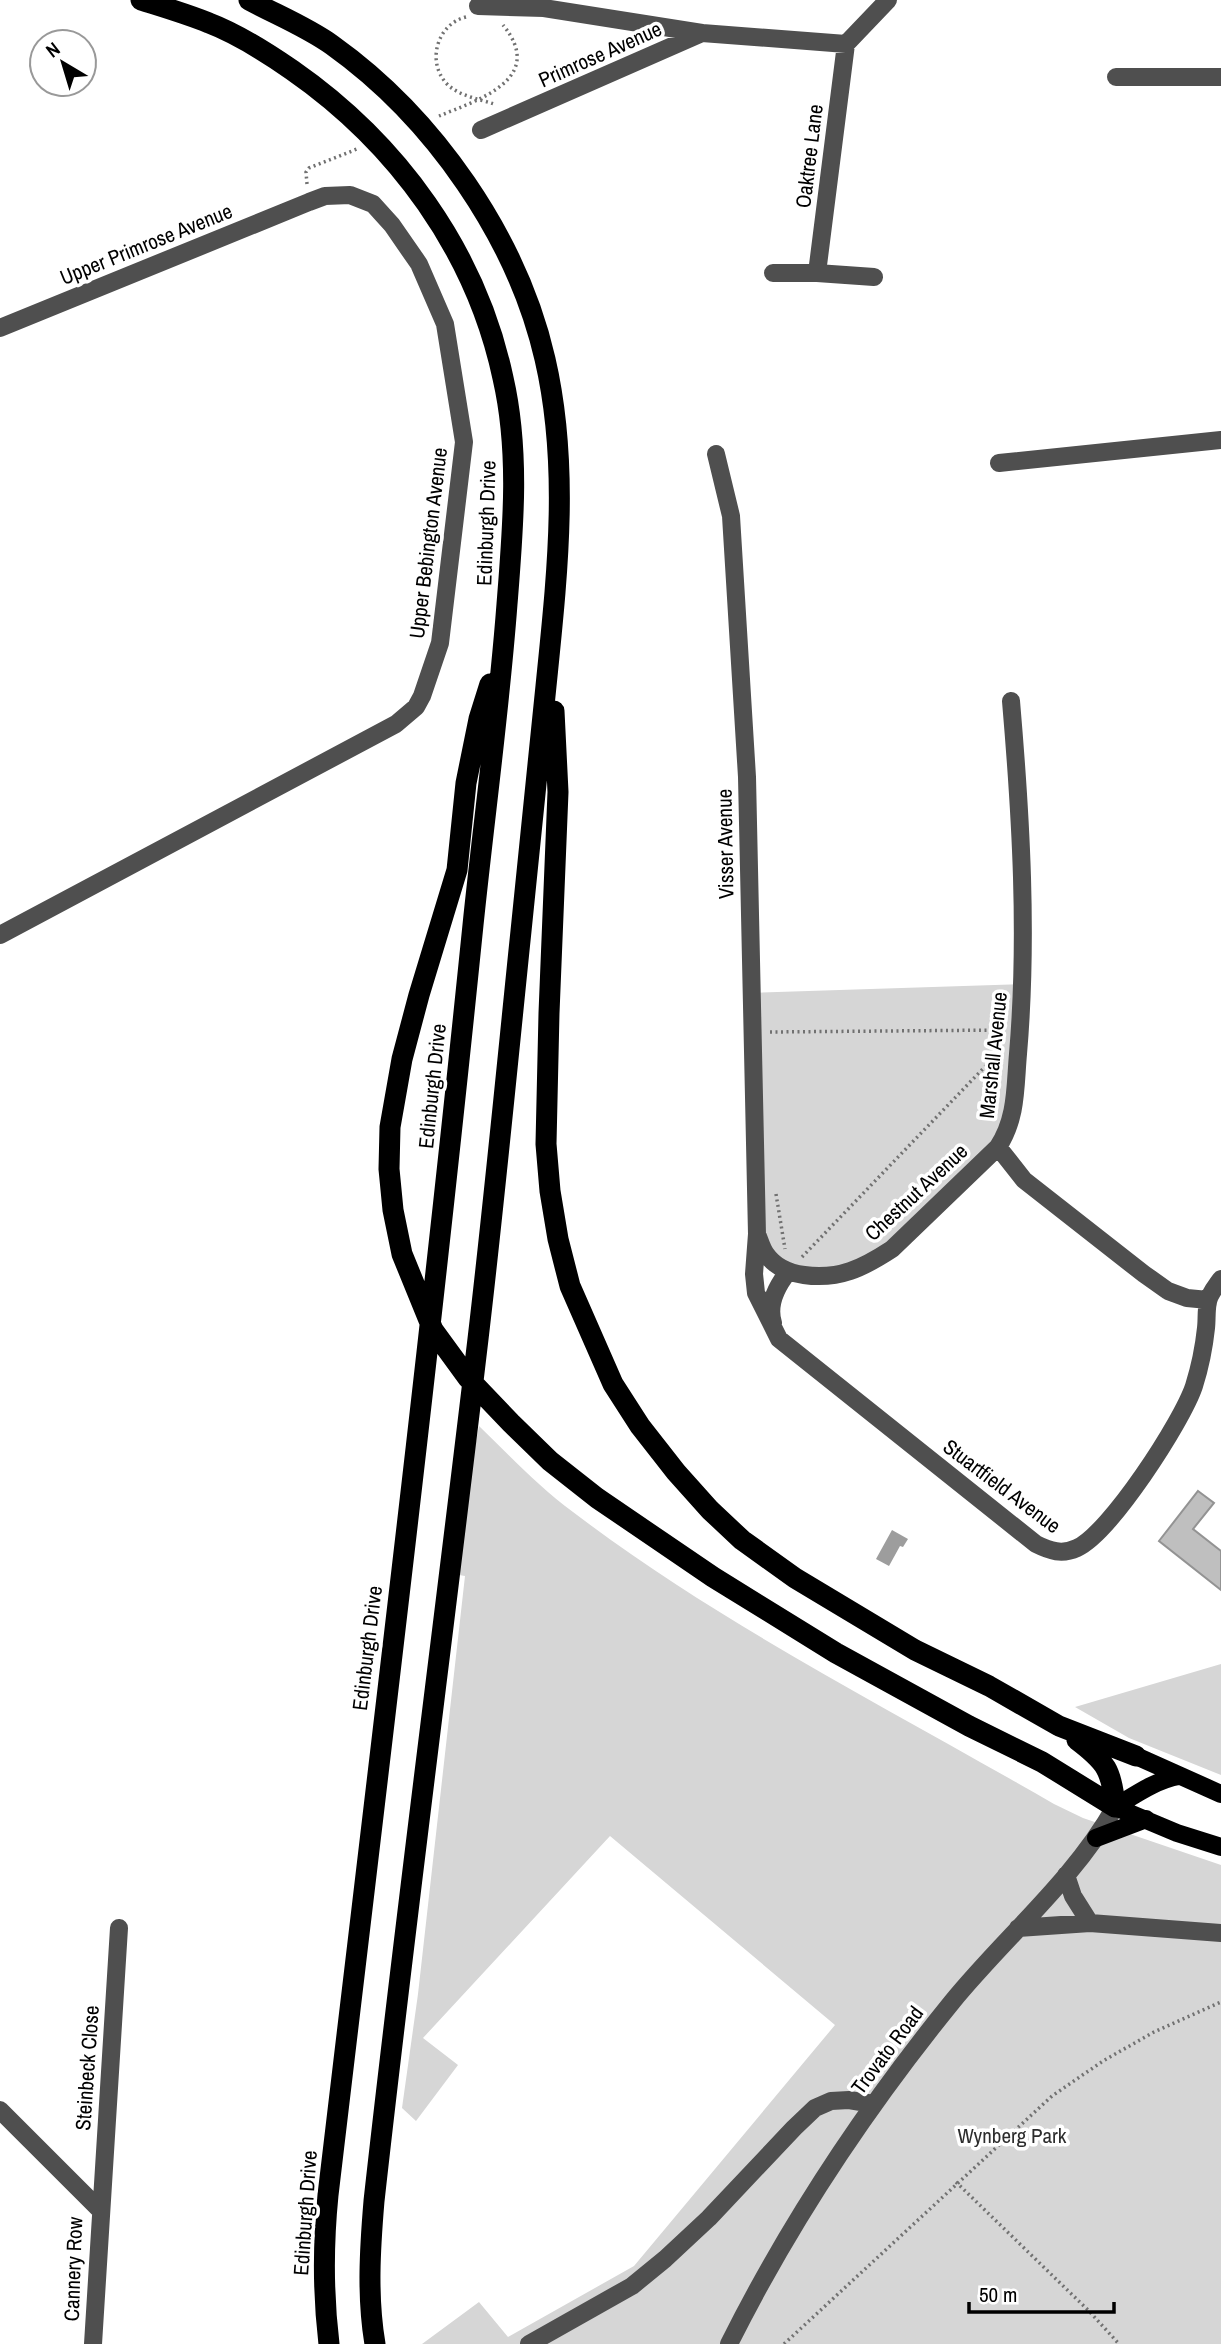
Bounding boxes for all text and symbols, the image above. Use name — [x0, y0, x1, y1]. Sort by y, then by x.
street label: Primrose Avenue — [534, 14, 666, 94]
north arrow — [28, 28, 98, 98]
text: N — [40, 36, 65, 63]
street label: Oaktree Lane — [788, 102, 830, 210]
street label: Upper Primrose Avenue — [56, 196, 236, 292]
street label: Upper Bebington Avenue — [402, 446, 454, 640]
street label: Edinburgh Drive — [469, 460, 503, 586]
street label: Visser Avenue — [710, 789, 740, 899]
street label: Marshall Avenue — [972, 990, 1014, 1120]
street label: Edinburgh Drive — [411, 1022, 453, 1150]
street label: Chestnut Avenue — [858, 1137, 974, 1247]
street label: Stuartfield Avenue — [937, 1432, 1067, 1540]
street label: Edinburgh Drive — [345, 1584, 389, 1712]
street label: Trovato Road — [844, 2000, 930, 2100]
street label: Steinbeck Close — [68, 2004, 106, 2132]
park label: Wynberg Park — [958, 2121, 1067, 2150]
street label: Edinburgh Drive — [286, 2149, 324, 2277]
street label: Cannery Row — [57, 2216, 89, 2322]
scale bar — [969, 2270, 1114, 2314]
text: 50 m — [979, 2280, 1017, 2309]

